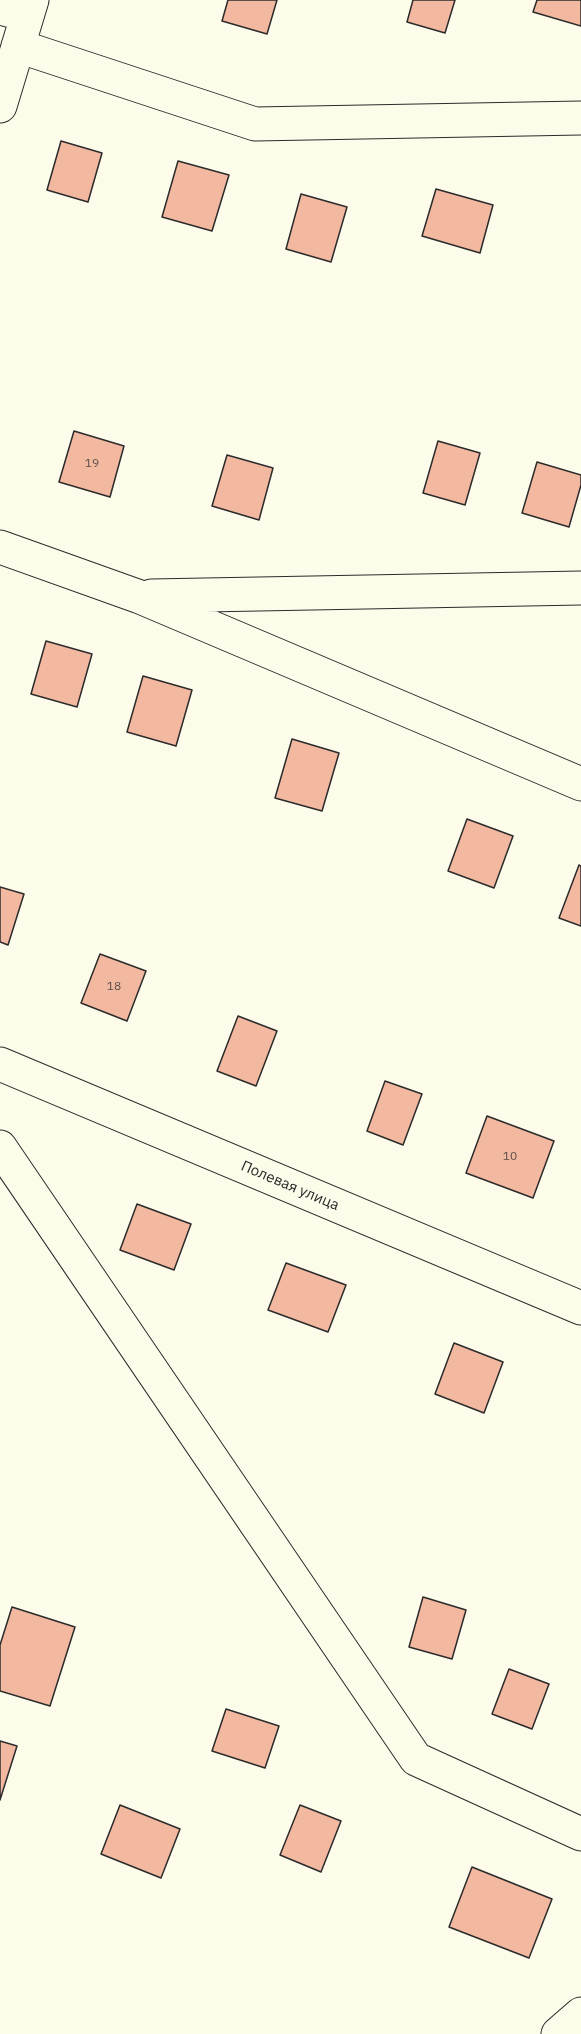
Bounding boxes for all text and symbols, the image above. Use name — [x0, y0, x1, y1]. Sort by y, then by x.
house number: 19 — [85, 457, 99, 471]
house number: 18 — [107, 980, 121, 994]
house number: 10 — [503, 1150, 517, 1164]
street label: Полевая улица — [238, 1157, 342, 1215]

